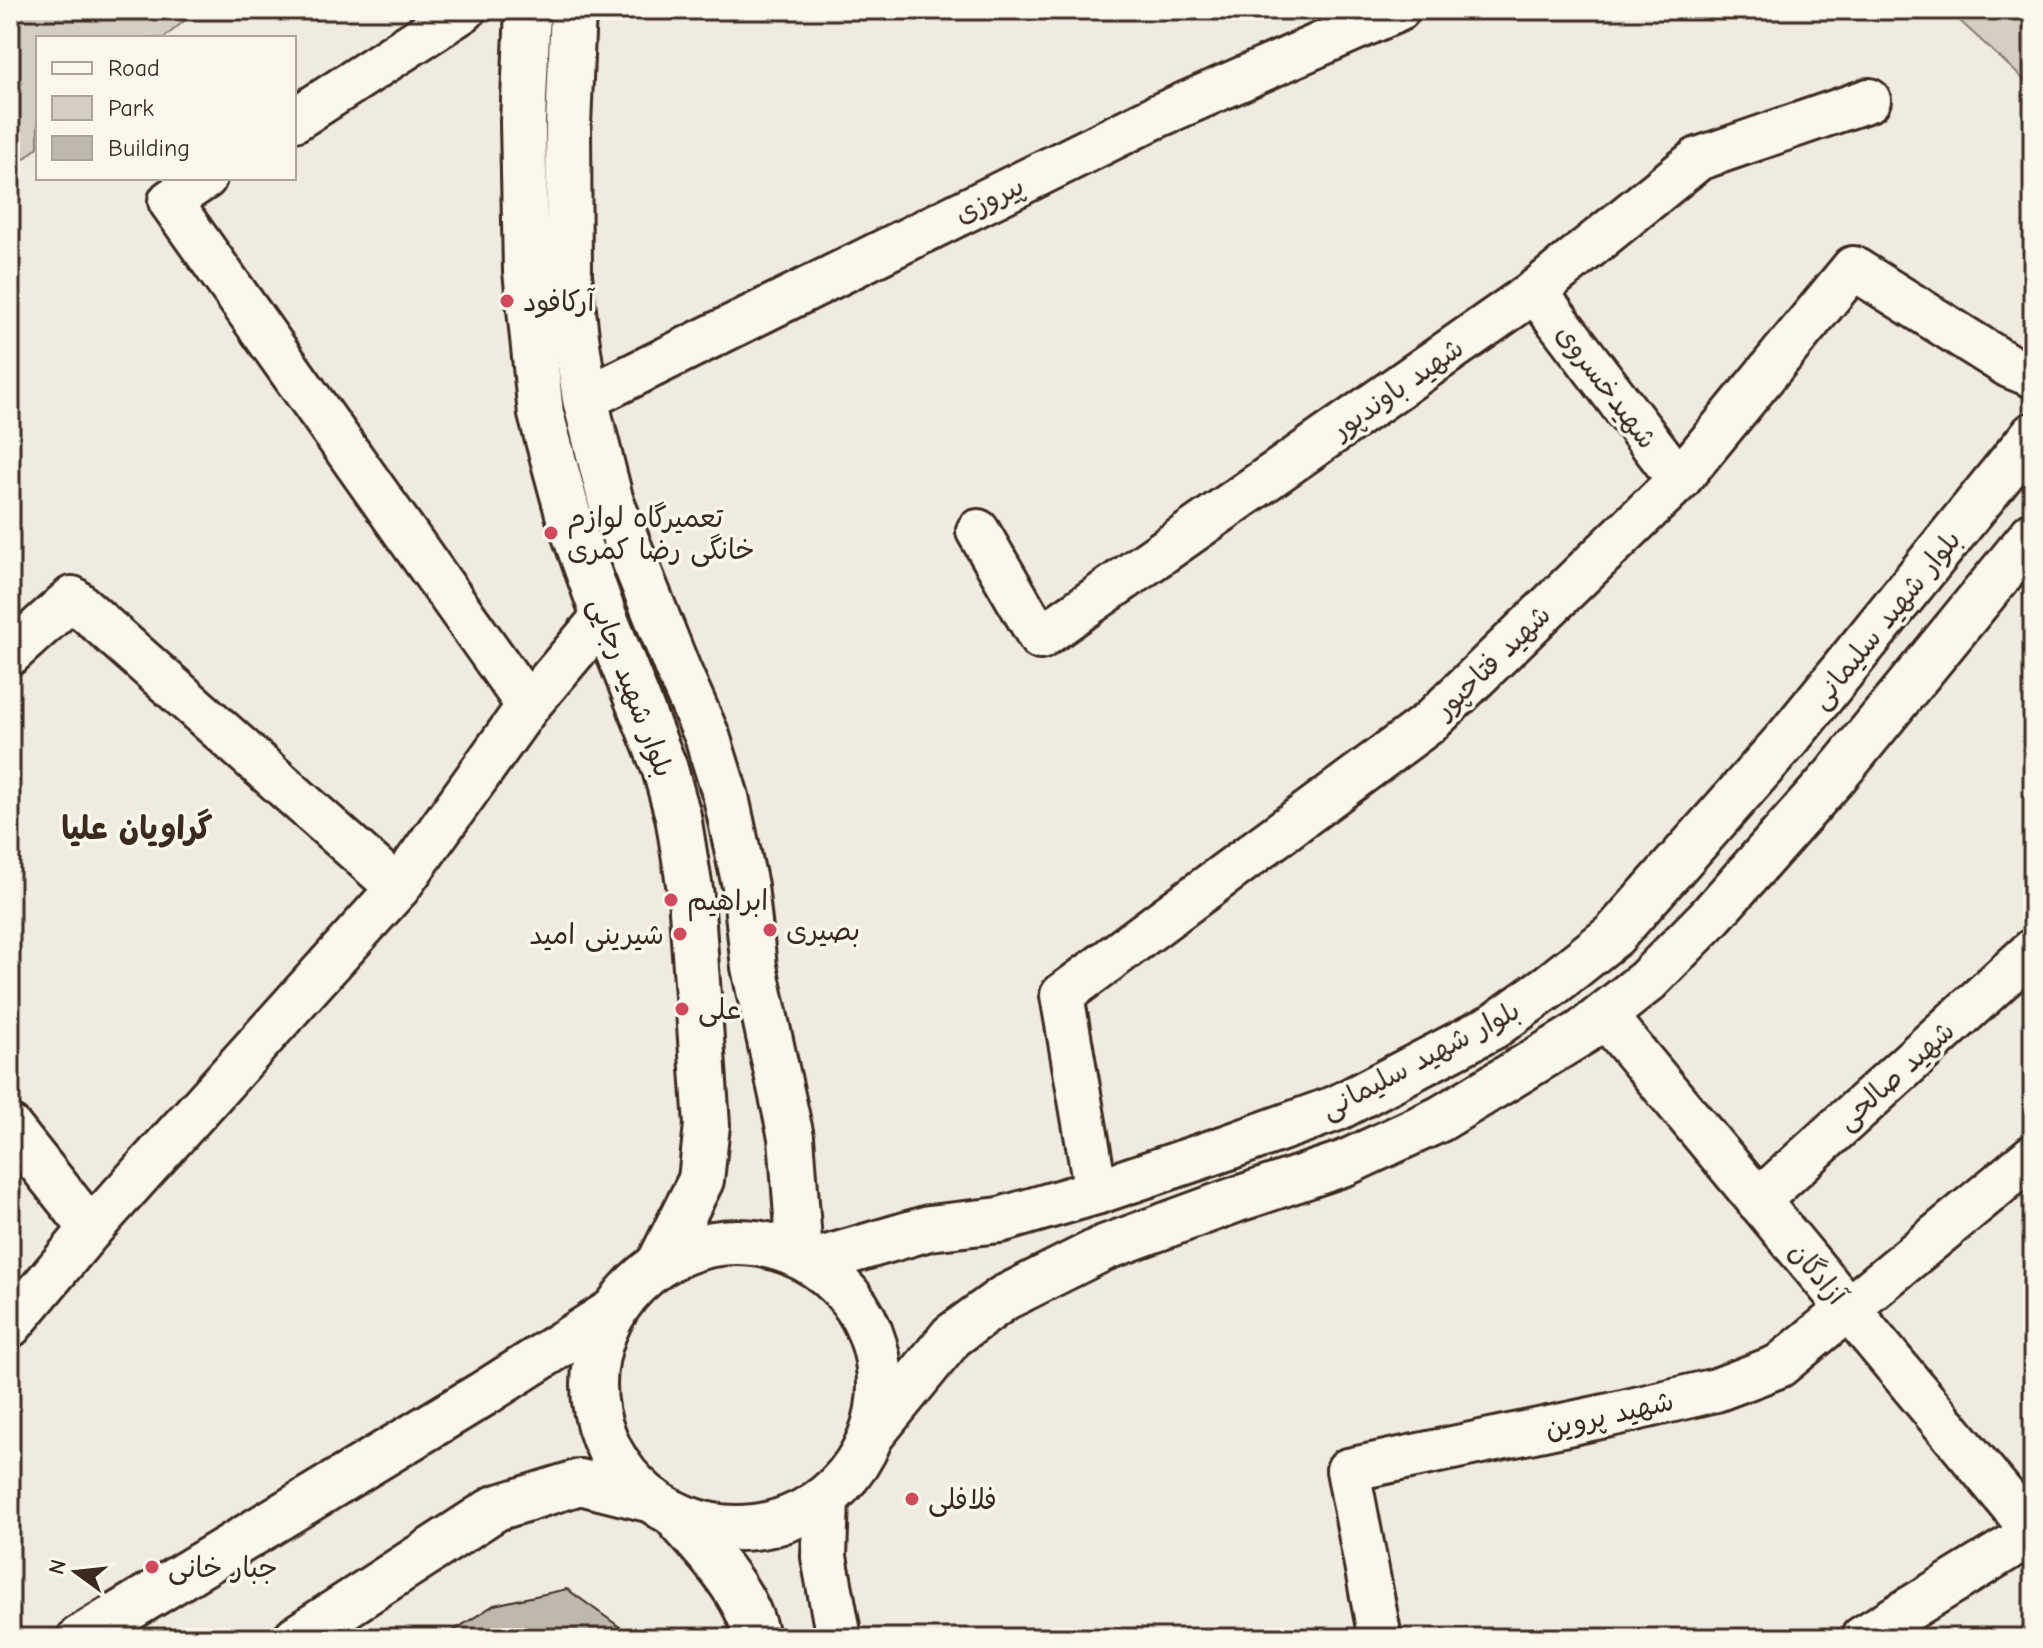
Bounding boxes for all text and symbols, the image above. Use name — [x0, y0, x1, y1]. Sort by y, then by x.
legend — [36, 36, 296, 180]
text: Road — [108, 54, 160, 82]
text: Park — [108, 94, 154, 122]
text: Building — [108, 134, 190, 162]
street label: پیروزی — [950, 170, 1030, 232]
place label: آرکافود — [523, 286, 595, 318]
marker: آرکافود — [498, 292, 516, 310]
street label: شهیدخسروی — [1549, 318, 1663, 455]
street label: شهید باوندپور — [1325, 332, 1471, 448]
place label: تعمیرگاه لوازم خانگی رضا کمری — [567, 501, 755, 567]
marker: تعمیرگاه لوازم خانگی رضا کمری — [542, 524, 560, 542]
street label: بلوار شهید سلیمانی — [1804, 524, 1968, 716]
street label: بلوار شهید رجایی — [581, 593, 680, 782]
street label: شهید فتاحپور — [1427, 599, 1559, 728]
district label: گراویان علیا — [62, 808, 212, 848]
place label: ابراهیم — [687, 885, 768, 922]
marker: ابراهیم — [662, 891, 680, 909]
place label: بصیری — [786, 915, 860, 948]
place label: شیرینی امید — [529, 919, 664, 952]
marker: بصیری — [761, 921, 779, 939]
marker: شیرینی امید — [671, 925, 689, 943]
place label: علی — [698, 994, 741, 1027]
street label: بلوار شهید سلیمانی — [1316, 994, 1526, 1127]
marker: علی — [673, 1000, 691, 1018]
street label: شهید صالحی — [1830, 1015, 1962, 1138]
street label: آزادگان — [1782, 1235, 1854, 1312]
street label: شهید پروین — [1542, 1385, 1677, 1447]
place label: فلافلی — [928, 1484, 997, 1517]
marker: فلافلی — [903, 1490, 921, 1508]
north arrow — [36, 1532, 116, 1612]
place label: جبار خانی — [168, 1552, 278, 1585]
text: N — [43, 1557, 72, 1577]
marker: جبار خانی — [143, 1558, 161, 1576]

